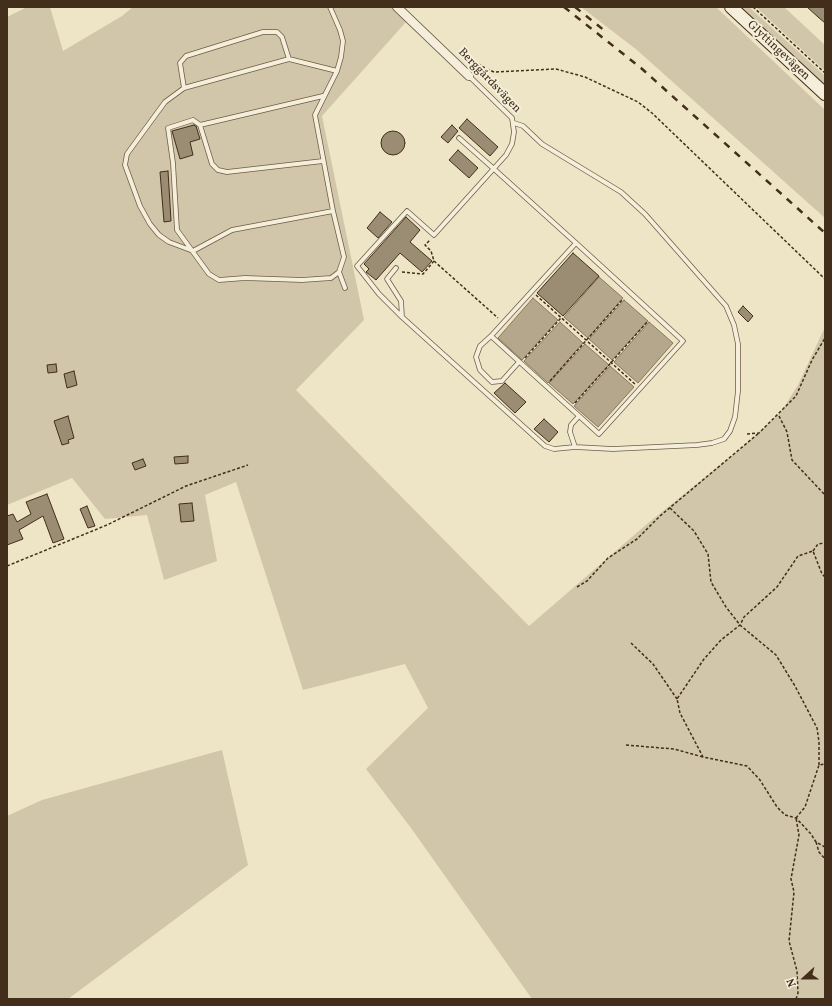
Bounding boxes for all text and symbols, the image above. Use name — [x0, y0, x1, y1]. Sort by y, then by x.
street label: Glyttingevägen — [743, 18, 813, 84]
street label: Berggårdsvägen — [454, 46, 524, 116]
north arrow — [784, 958, 824, 998]
text: N — [784, 976, 801, 989]

